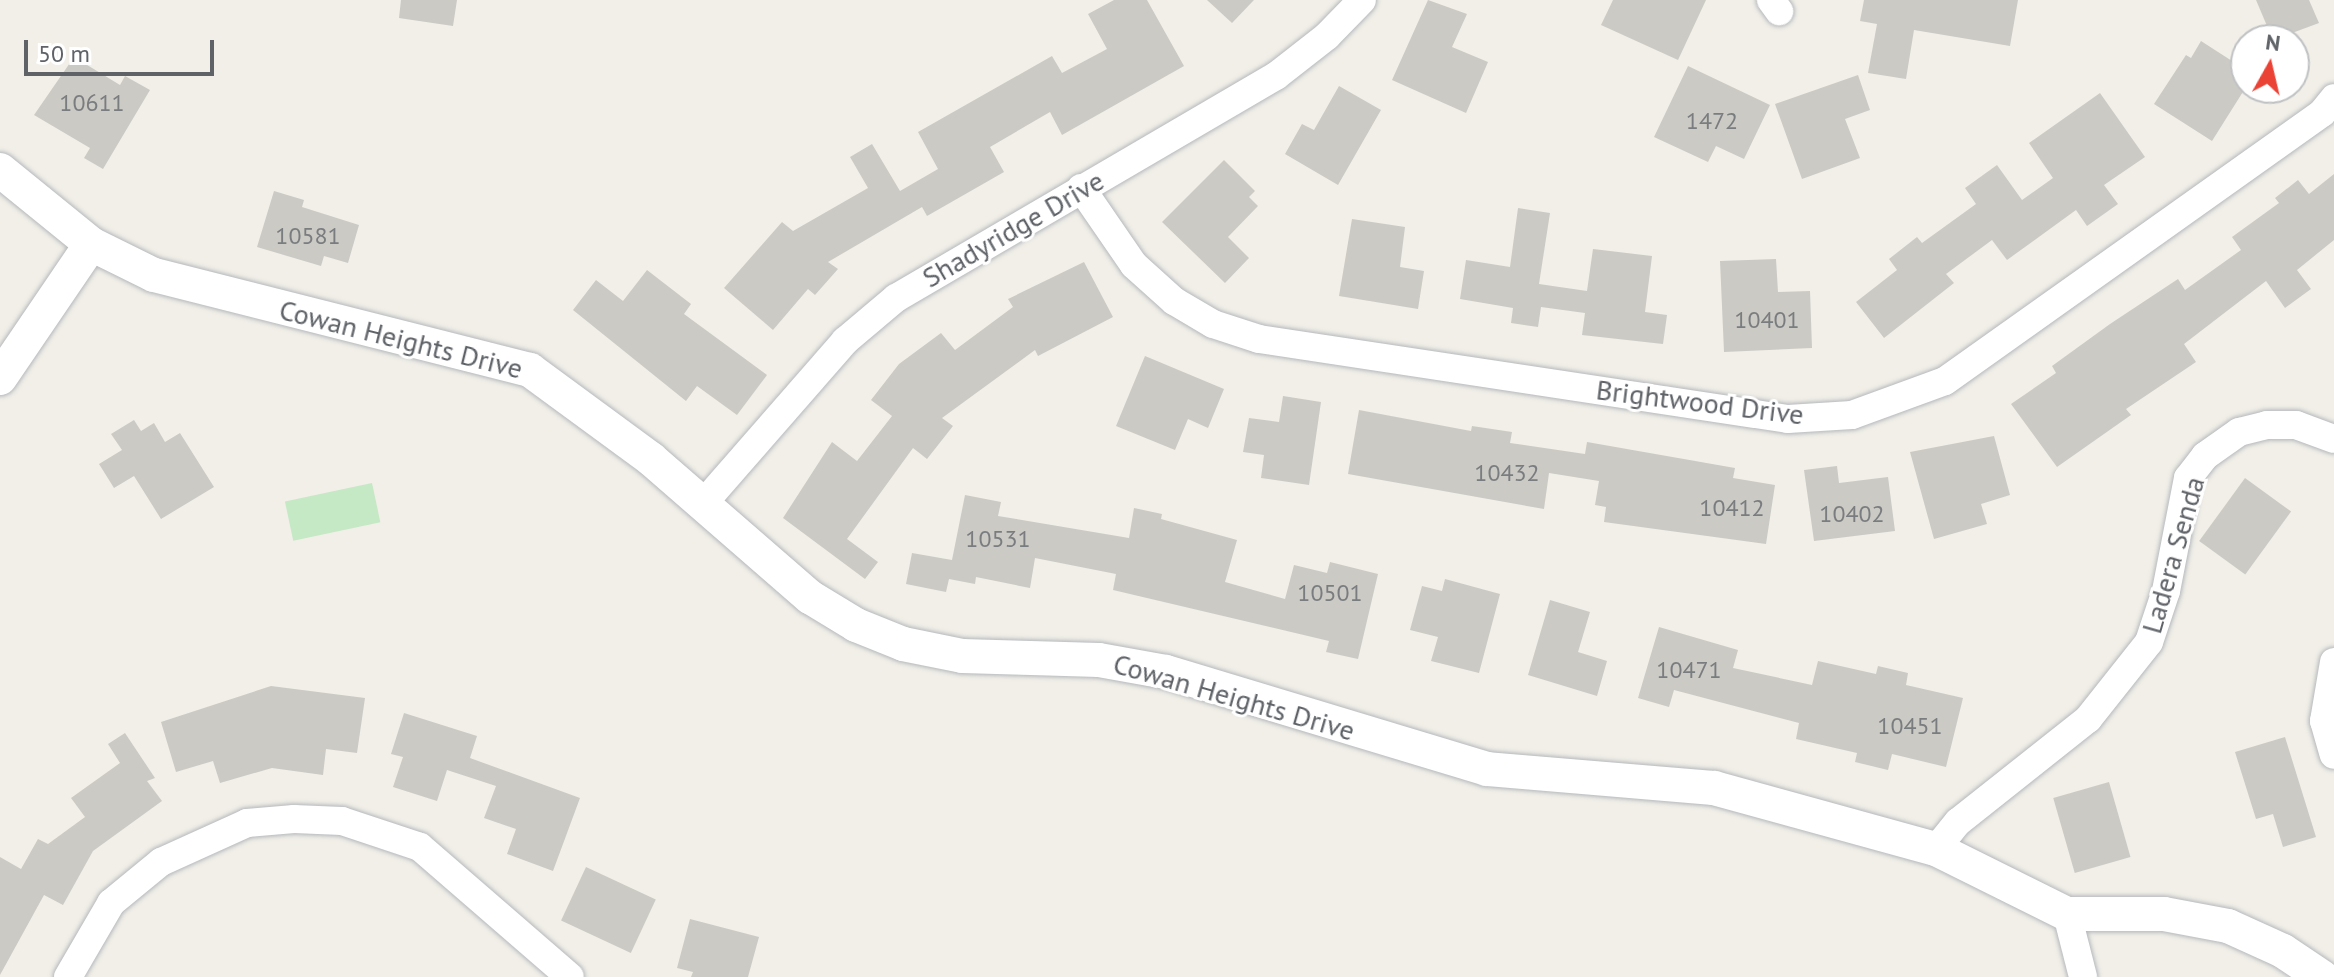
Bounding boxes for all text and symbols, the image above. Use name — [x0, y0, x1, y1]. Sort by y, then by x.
scale bar — [28, 24, 218, 74]
north arrow — [2230, 24, 2310, 104]
text: N — [2264, 27, 2282, 57]
text: 50 m — [38, 38, 90, 69]
house number: 10611 — [59, 89, 125, 117]
house number: 1472 — [1686, 107, 1738, 135]
street label: Shadyridge Drive — [916, 164, 1110, 294]
house number: 10581 — [275, 222, 341, 250]
street label: Cowan Heights Drive — [276, 293, 526, 385]
house number: 10401 — [1734, 306, 1800, 334]
street label: Brightwood Drive — [1594, 373, 1806, 431]
house number: 10432 — [1474, 459, 1540, 487]
street label: Ladera Senda — [2135, 473, 2211, 637]
house number: 10412 — [1699, 494, 1765, 522]
house number: 10402 — [1819, 500, 1885, 528]
house number: 10531 — [965, 525, 1031, 553]
house number: 10501 — [1297, 579, 1363, 607]
street label: Cowan Heights Drive — [1110, 646, 1358, 748]
house number: 10471 — [1656, 656, 1722, 684]
house number: 10451 — [1877, 712, 1943, 740]

